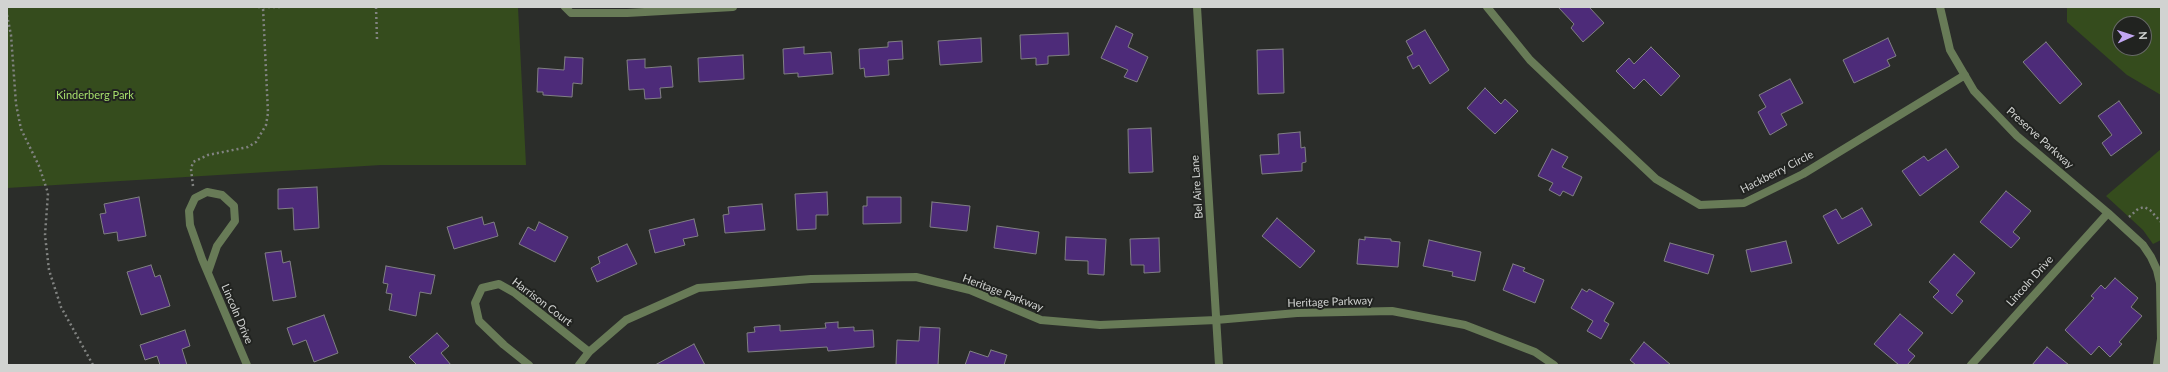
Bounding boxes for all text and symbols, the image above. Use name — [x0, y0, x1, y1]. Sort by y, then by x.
north arrow — [2112, 16, 2152, 56]
text: N — [2137, 31, 2150, 40]
park label: Kinderberg Park — [56, 88, 134, 102]
street label: Preserve Parkway — [2004, 104, 2076, 172]
street label: Hackberry Circle — [1738, 148, 1816, 196]
street label: Bel Aire Lane — [1188, 155, 1206, 219]
street label: Lincoln Drive — [2004, 253, 2056, 309]
street label: Heritage Parkway — [961, 272, 1045, 314]
street label: Harrison Court — [509, 275, 575, 329]
street label: Lincoln Drive — [219, 282, 255, 346]
street label: Heritage Parkway — [1287, 294, 1373, 310]

